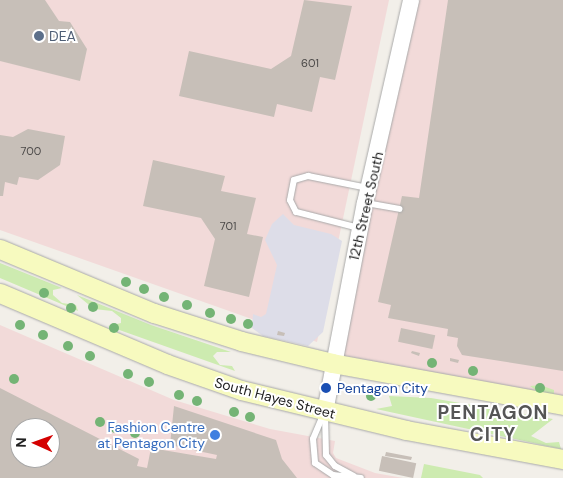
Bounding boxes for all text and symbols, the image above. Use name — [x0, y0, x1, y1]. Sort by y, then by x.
place label: DEA — [49, 28, 76, 44]
marker: DEA — [33, 30, 45, 42]
house number: 601 — [301, 56, 319, 70]
house number: 700 — [21, 144, 41, 158]
street label: 12th Street South — [345, 150, 387, 262]
house number: 701 — [220, 219, 236, 233]
street label: South Hayes Street — [213, 374, 337, 422]
place label: Pentagon City — [337, 380, 428, 396]
marker: Pentagon City — [319, 381, 333, 395]
district label: PENTAGON CITY — [437, 402, 549, 446]
north arrow — [10, 418, 60, 468]
place label: Fashion Centre at Pentagon City — [97, 419, 205, 452]
marker: Fashion Centre at Pentagon City — [209, 429, 221, 441]
text: N — [12, 437, 30, 448]

